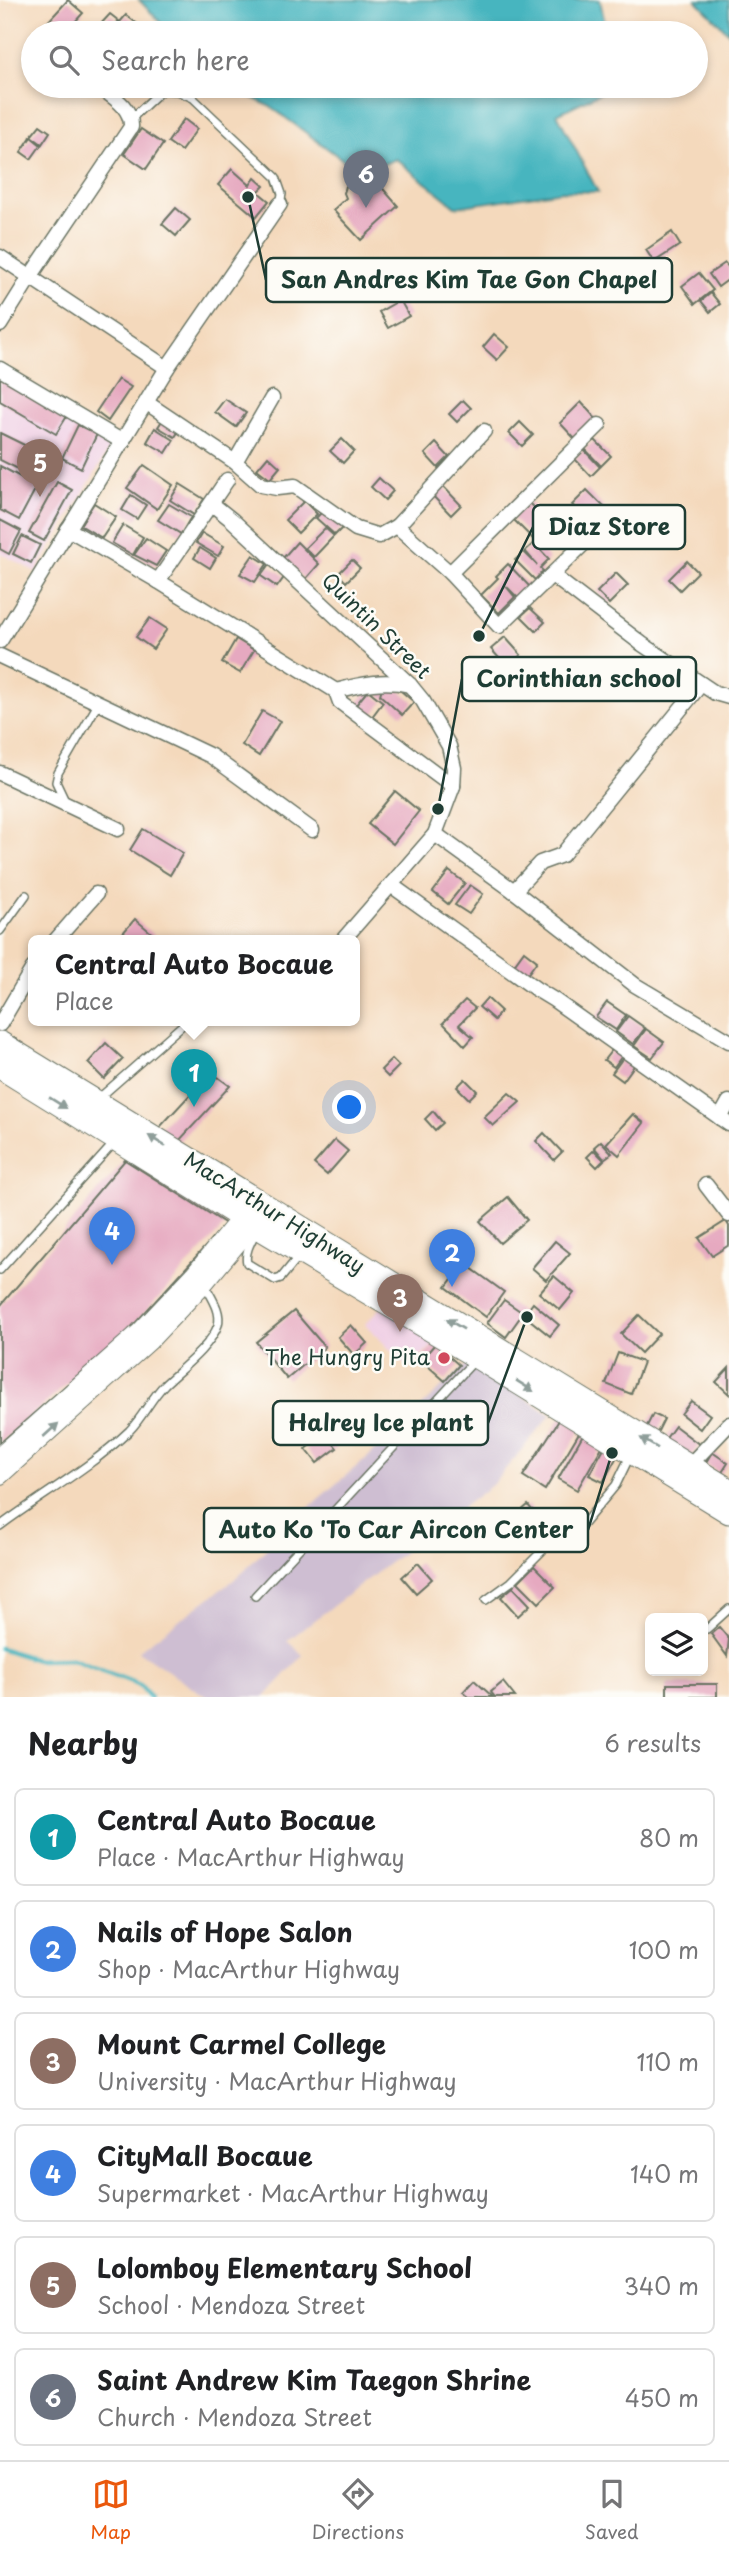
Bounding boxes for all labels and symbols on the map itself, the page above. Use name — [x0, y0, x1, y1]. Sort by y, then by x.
pin: 6 — [343, 150, 389, 208]
callout: San Andres Kim Tae Gon Chapel — [266, 258, 672, 302]
text: San Andres Kim Tae Gon Chapel — [281, 261, 657, 296]
pin: 5 — [17, 439, 63, 497]
callout: Diaz Store — [533, 505, 685, 549]
text: Diaz Store — [548, 508, 671, 543]
street label: Quintin Street — [315, 564, 439, 685]
callout: Corinthian school — [462, 657, 696, 701]
text: Corinthian school — [476, 660, 682, 695]
pin: 1 — [171, 1049, 217, 1107]
your location — [332, 1090, 366, 1124]
one-way arrow — [48, 1097, 68, 1110]
one-way arrow — [148, 1134, 167, 1147]
street label: MacArthur Highway — [178, 1143, 372, 1280]
pin: 4 — [89, 1207, 135, 1265]
pin: 2 — [429, 1229, 475, 1287]
pin: 3 — [377, 1274, 423, 1332]
one-way arrow — [446, 1318, 465, 1331]
place label: The Hungry Pita — [265, 1340, 431, 1372]
marker: The Hungry Pita — [436, 1350, 452, 1366]
one-way arrow — [515, 1380, 534, 1393]
callout: Halrey Ice plant — [273, 1401, 488, 1445]
text: Halrey Ice plant — [288, 1404, 474, 1439]
one-way arrow — [42, 1422, 59, 1438]
one-way arrow — [640, 1436, 659, 1449]
callout: Auto Ko 'To Car Aircon Center — [204, 1508, 588, 1552]
text: Auto Ko 'To Car Aircon Center — [219, 1511, 573, 1546]

